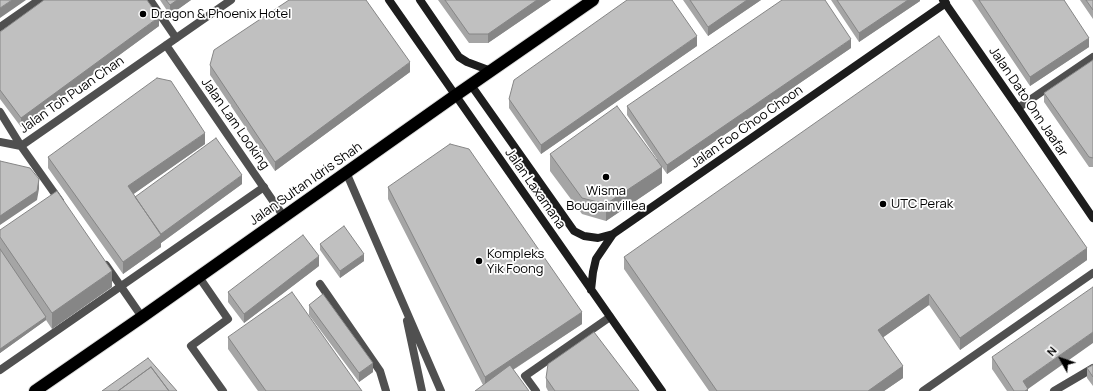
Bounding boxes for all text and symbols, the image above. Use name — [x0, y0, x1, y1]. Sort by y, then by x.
place label: Dragon & Phoenix Hotel — [151, 6, 291, 22]
marker: Dragon & Phoenix Hotel — [138, 9, 148, 19]
street label: Jalan Dato Onn Jaafar — [985, 44, 1071, 160]
street label: Jalan Toh Puan Chan — [17, 53, 127, 137]
street label: Jalan Lam Looking — [198, 75, 272, 173]
street label: Jalan Foo Choo Choon — [688, 82, 806, 172]
street label: Jalan Sultan Idris Shah — [247, 139, 365, 229]
street label: Jalan Laxamana — [501, 146, 569, 232]
marker: Wisma Bougainvillea — [601, 172, 611, 182]
place label: Wisma Bougainvillea — [566, 183, 646, 214]
place label: UTC Perak — [891, 196, 953, 212]
marker: UTC Perak — [878, 199, 888, 209]
place label: Kompleks Yik Foong — [487, 246, 544, 277]
marker: Kompleks Yik Foong — [474, 256, 484, 266]
north arrow — [1041, 339, 1081, 379]
text: N — [1043, 343, 1060, 359]

